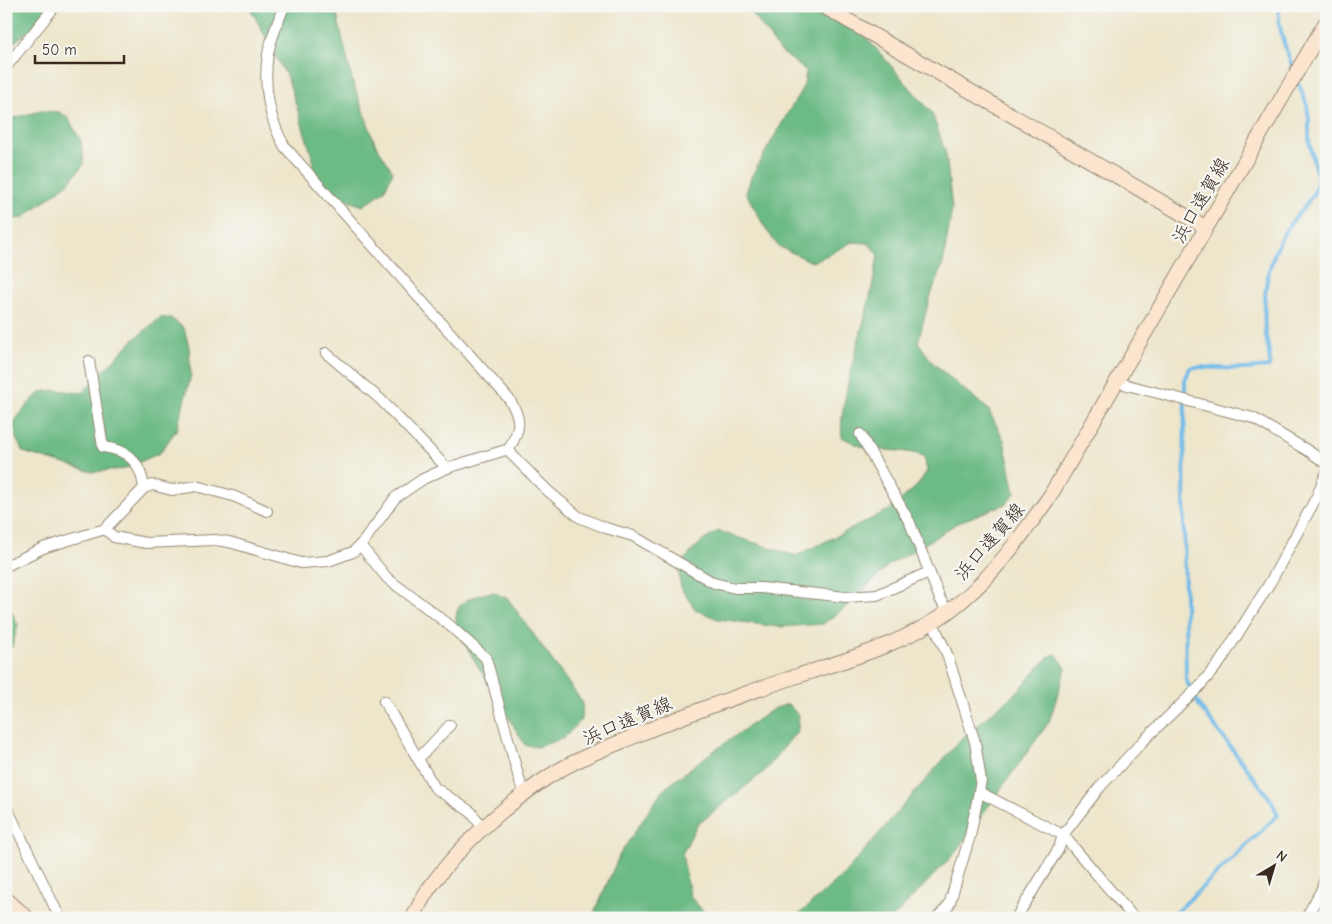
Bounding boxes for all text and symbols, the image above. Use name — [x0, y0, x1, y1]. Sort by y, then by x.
scale bar — [35, 32, 124, 64]
text: 50 m — [42, 41, 77, 59]
street label: 浜口遠賀線 — [1168, 154, 1234, 247]
street label: 浜口遠賀線 — [950, 499, 1029, 585]
street label: 浜口遠賀線 — [579, 692, 675, 750]
north arrow — [1250, 842, 1300, 892]
text: N — [1273, 847, 1291, 866]

